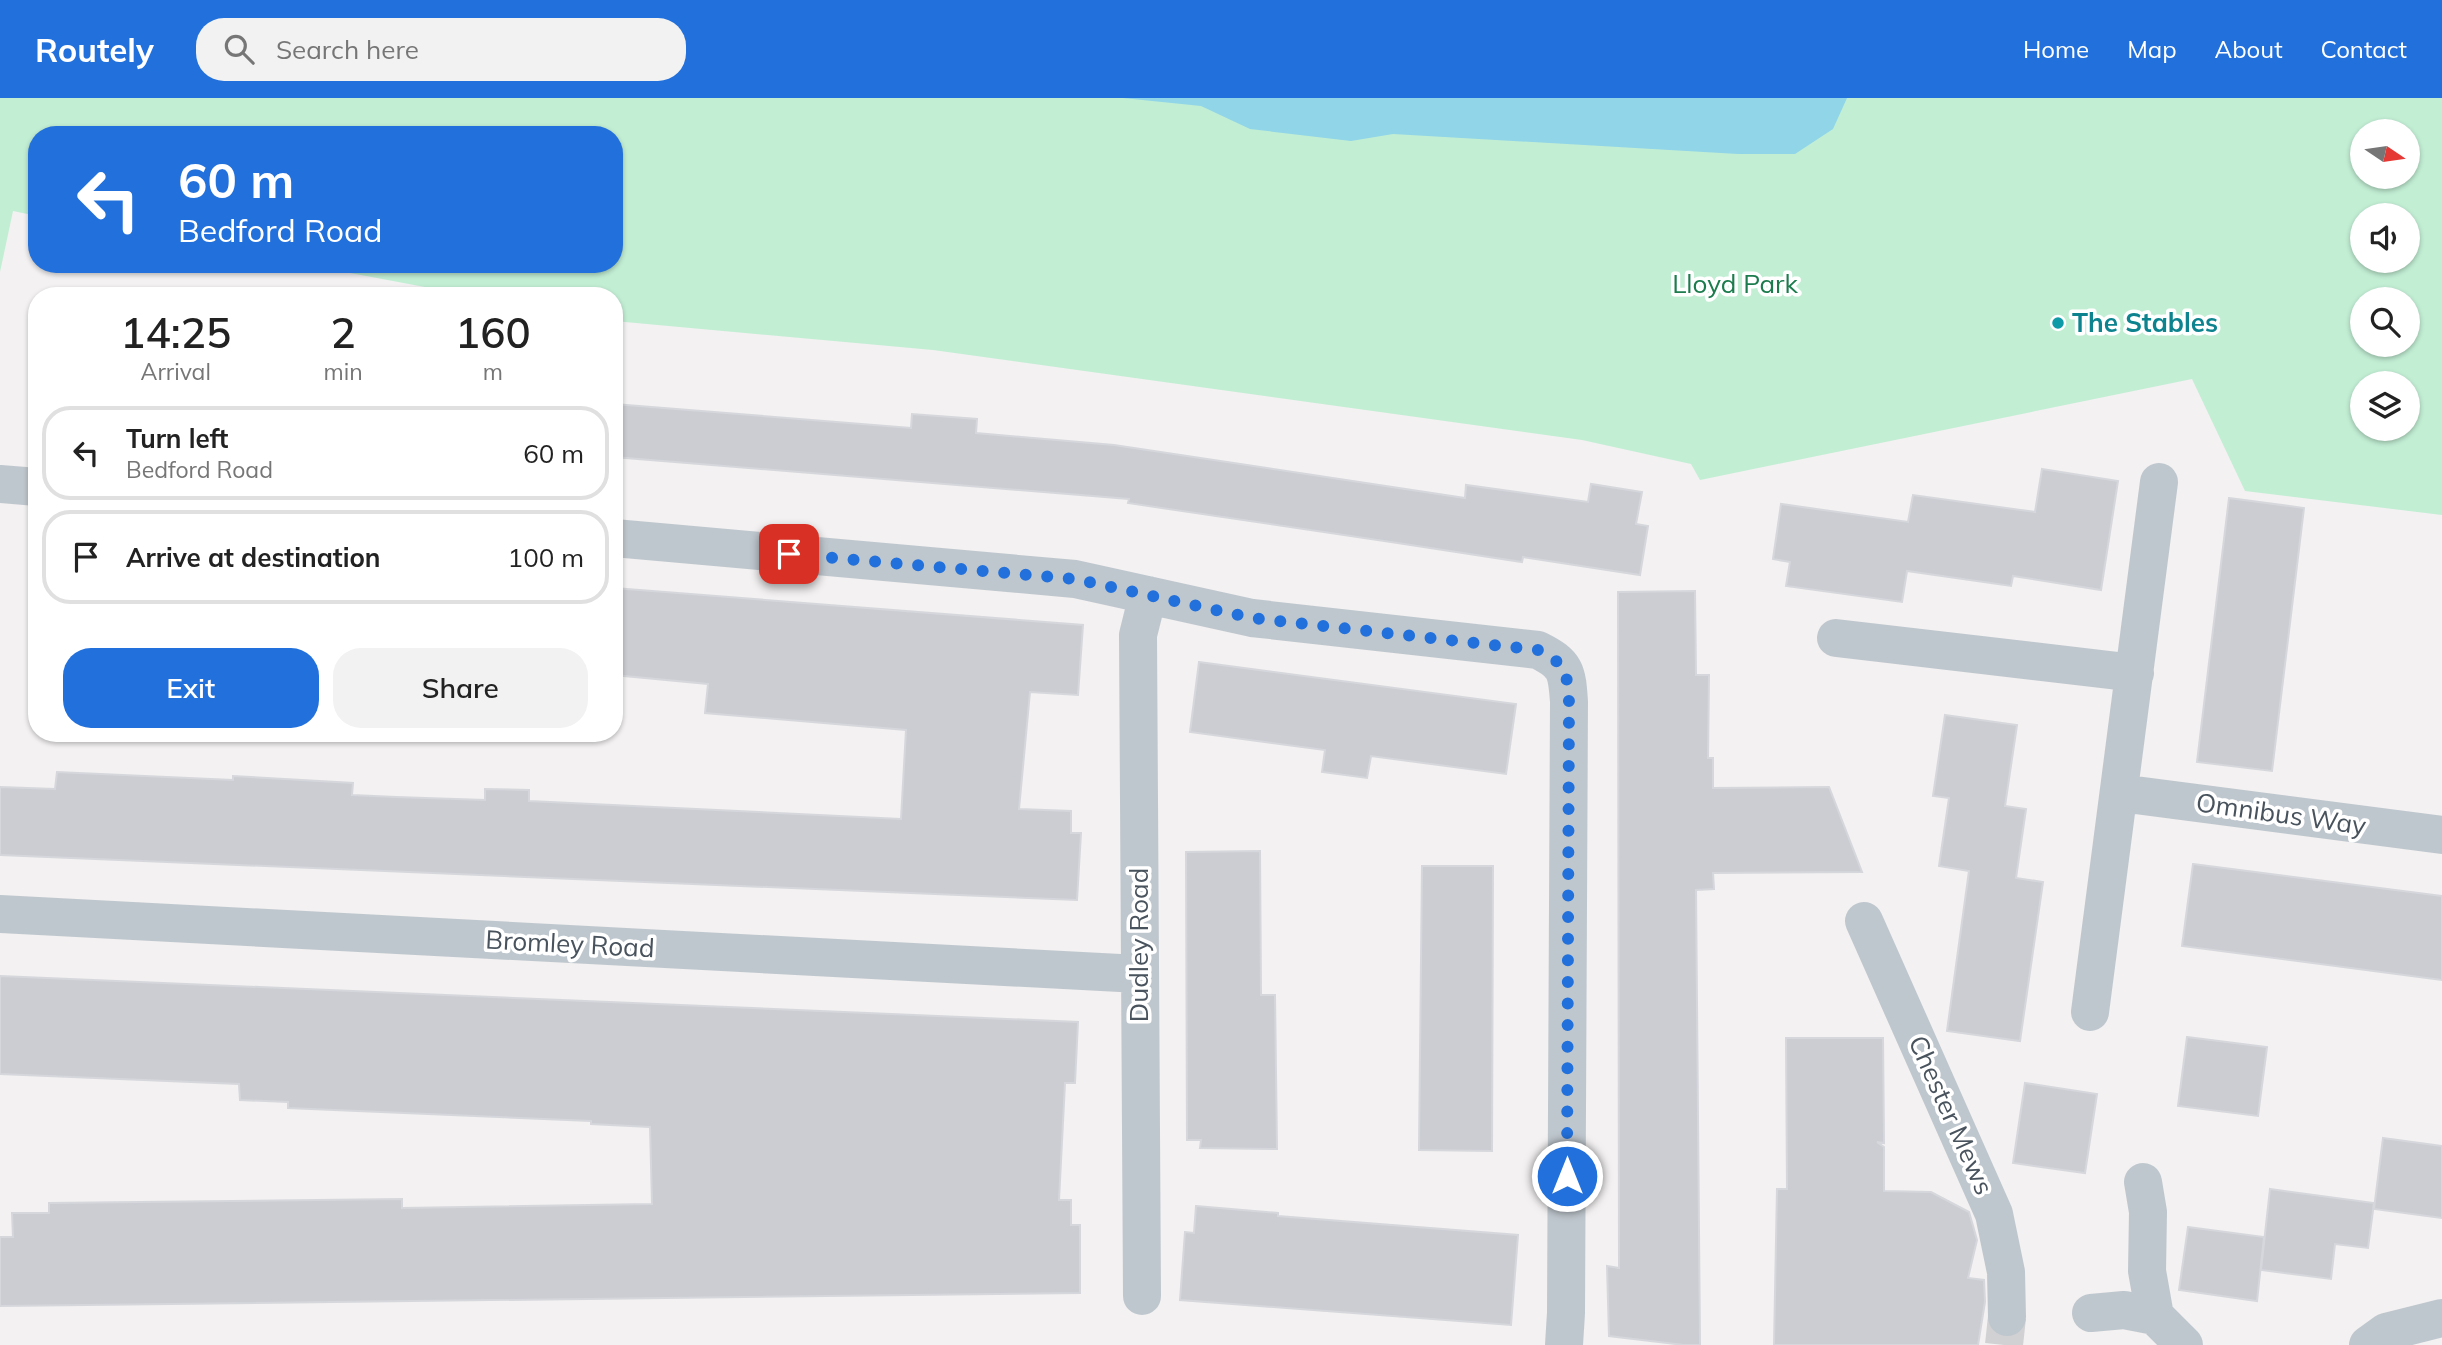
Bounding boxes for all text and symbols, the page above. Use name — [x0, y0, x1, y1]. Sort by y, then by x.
search box — [196, 18, 686, 81]
text: Routely — [35, 29, 154, 70]
icon: search — [220, 30, 258, 68]
text: Search here — [276, 33, 419, 66]
text: Home — [2023, 34, 2089, 64]
text: Map — [2127, 34, 2177, 64]
text: About — [2215, 34, 2283, 64]
text: Contact — [2321, 34, 2407, 64]
north arrow — [2350, 119, 2420, 189]
map controls — [2350, 119, 2420, 441]
text: 60 m — [178, 149, 294, 210]
icon: left — [63, 154, 154, 245]
button: sound — [2350, 203, 2420, 273]
text: Bedford Road — [178, 210, 382, 250]
park label: Lloyd Park — [1672, 267, 1798, 300]
button: search — [2350, 287, 2420, 357]
text: 14:25 — [120, 306, 231, 359]
text: 2 — [330, 306, 356, 359]
text: 160 — [455, 306, 531, 359]
place label: The Stables — [2072, 306, 2218, 339]
marker: The Stables — [2050, 315, 2066, 331]
text: Arrival — [141, 357, 211, 386]
text: min — [323, 357, 363, 386]
text: m — [483, 357, 503, 386]
button: layers — [2350, 371, 2420, 441]
text: Turn left — [126, 422, 228, 455]
icon: left — [67, 434, 105, 472]
text: 60 m — [523, 437, 584, 470]
text: Bedford Road — [126, 455, 273, 484]
pin — [759, 524, 819, 584]
icon: arrive — [770, 535, 808, 573]
icon: arrive — [67, 538, 105, 576]
text: Arrive at destination — [126, 541, 381, 574]
text: 100 m — [508, 541, 584, 574]
button: Exit — [63, 648, 319, 728]
button: Share — [333, 648, 588, 728]
street label: Omnibus Way — [2194, 785, 2368, 842]
street label: Dudley Road — [1122, 868, 1155, 1022]
street label: Bromley Road — [485, 923, 655, 964]
street label: Chester Mews — [1902, 1030, 2001, 1200]
position arrow — [1530, 1139, 1604, 1213]

